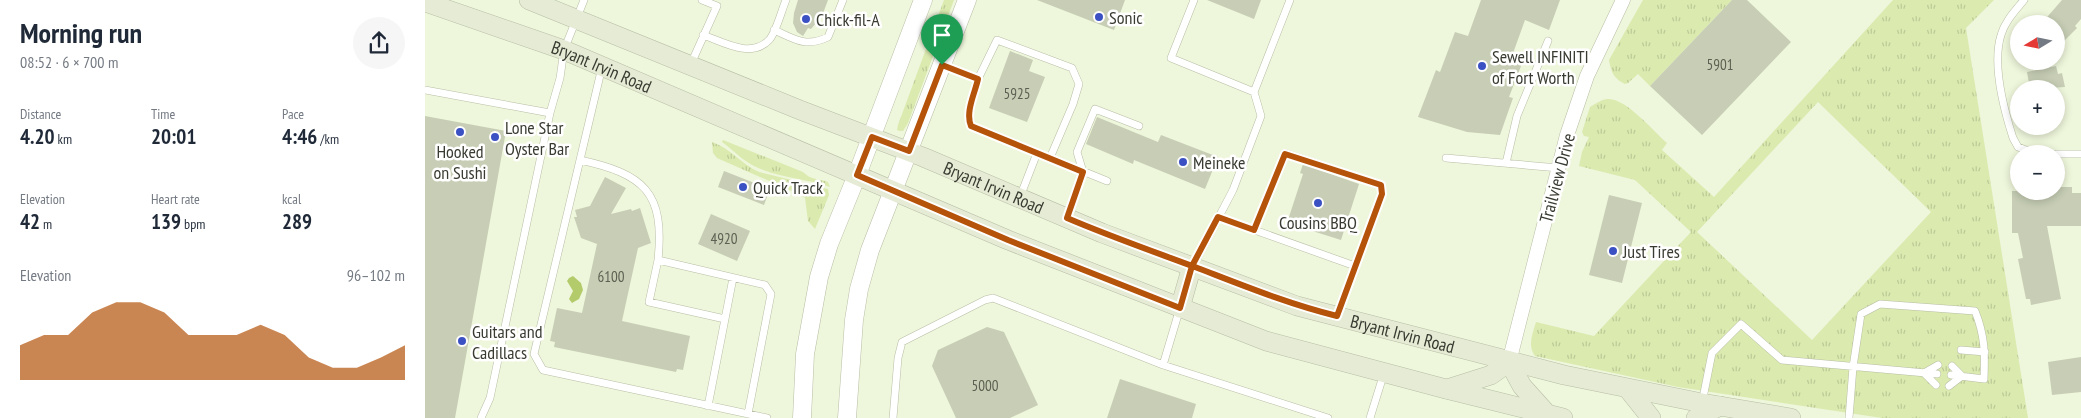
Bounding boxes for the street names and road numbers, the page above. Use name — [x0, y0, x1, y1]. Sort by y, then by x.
street label: Bryant Irvin Road — [549, 35, 655, 98]
street label: Trailview Drive — [1534, 131, 1580, 225]
street label: Bryant Irvin Road — [940, 156, 1047, 218]
street label: Bryant Irvin Road — [1348, 309, 1457, 358]

